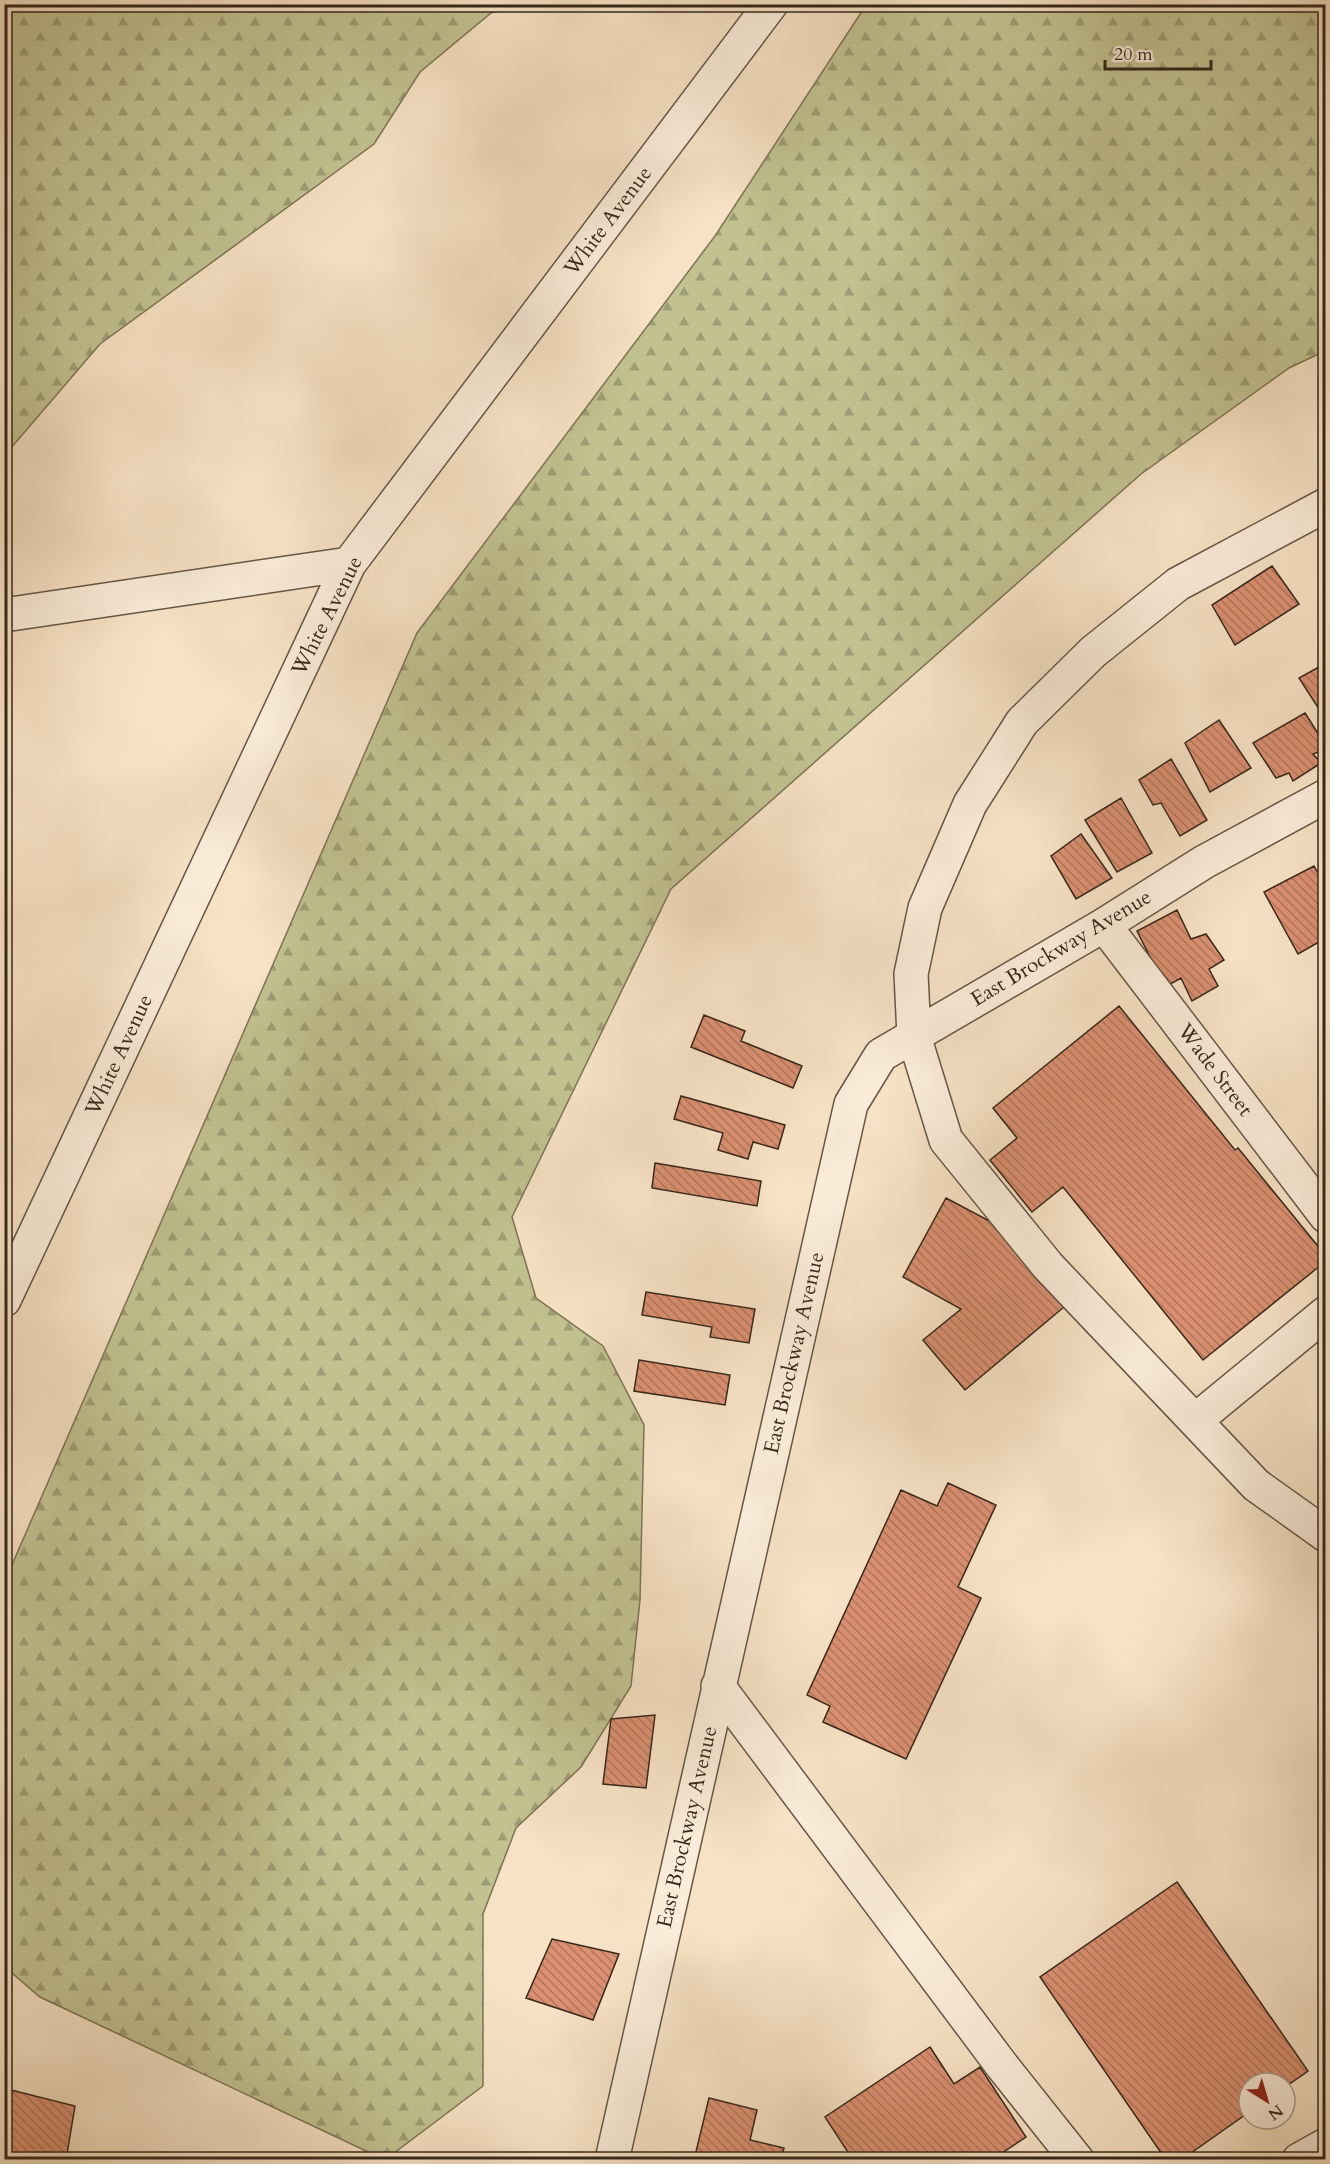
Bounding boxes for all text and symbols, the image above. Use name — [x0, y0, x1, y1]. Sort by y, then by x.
scale bar — [1105, 33, 1212, 71]
text: 20 m — [1114, 42, 1153, 67]
street label: White Avenue — [557, 160, 659, 283]
street label: White Avenue — [284, 551, 370, 682]
street label: East Brockway Avenue — [965, 882, 1157, 1014]
street label: White Avenue — [78, 990, 160, 1121]
street label: Wade Street — [1170, 1017, 1260, 1123]
street label: East Brockway Avenue — [757, 1249, 831, 1457]
street label: East Brockway Avenue — [650, 1723, 724, 1931]
north arrow — [1237, 2071, 1297, 2131]
text: N — [1263, 2099, 1288, 2125]

